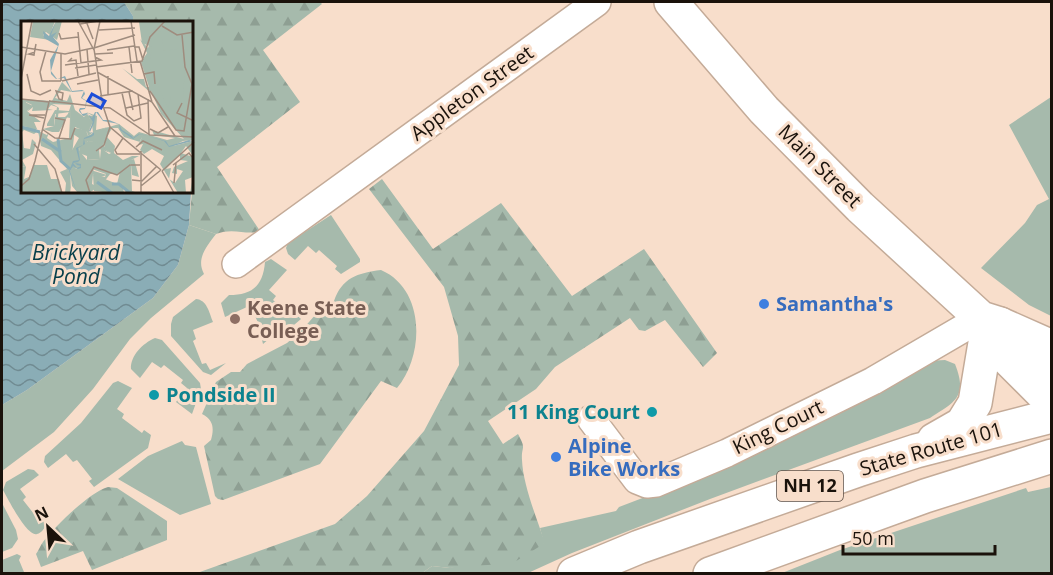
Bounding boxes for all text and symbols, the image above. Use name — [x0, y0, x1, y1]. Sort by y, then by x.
inset map — [21, 21, 194, 194]
street label: Appleton Street — [405, 39, 539, 146]
street label: Main Street — [773, 118, 868, 213]
water label: Brickyard Pond — [32, 238, 121, 290]
place label: Samantha's — [776, 290, 893, 317]
place label: Keene State College — [247, 294, 366, 344]
marker: Samantha's — [757, 297, 771, 311]
marker: Keene State College — [228, 312, 242, 326]
place label: Pondside II — [166, 381, 276, 408]
marker: Pondside II — [147, 388, 161, 402]
street label: King Court — [728, 393, 828, 460]
place label: 11 King Court — [507, 398, 640, 425]
marker: 11 King Court — [645, 405, 659, 419]
street label: State Route 101 — [856, 415, 1005, 482]
place label: Alpine Bike Works — [568, 432, 680, 482]
marker: Alpine Bike Works — [549, 450, 563, 464]
road number: NH 12 — [777, 471, 843, 501]
north arrow — [18, 497, 78, 557]
text: N — [31, 501, 52, 526]
scale bar — [843, 518, 994, 556]
text: 50 m — [852, 526, 894, 550]

